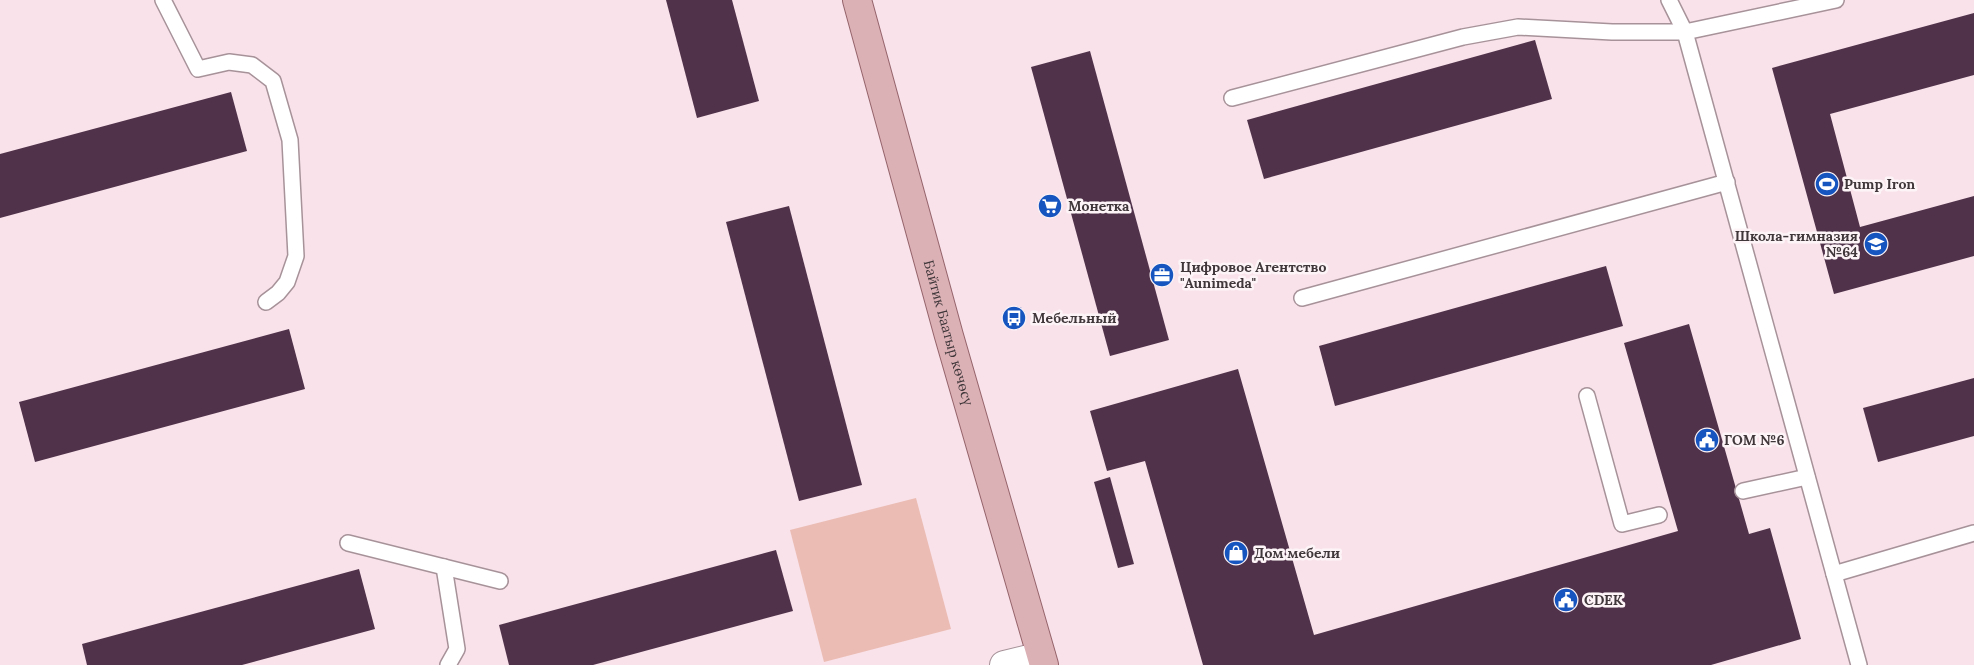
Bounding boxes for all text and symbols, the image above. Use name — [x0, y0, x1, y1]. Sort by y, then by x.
sports icon: Pump Iron — [1814, 171, 1840, 197]
place label: Pump Iron — [1844, 175, 1915, 193]
supermarket icon: Монетка — [1037, 193, 1063, 219]
place label: Монетка — [1068, 197, 1130, 215]
place label: Школа-гимназия №64 — [1735, 227, 1858, 261]
school or university icon: Школа-гимназия №64 — [1863, 231, 1889, 257]
street label: Байтик Баатыр көчөсү — [920, 258, 978, 408]
place label: Цифровое Агентство "Aunimeda" — [1180, 258, 1326, 292]
office icon: Цифровое Агентство "Aunimeda" — [1149, 262, 1175, 288]
bus stop icon: Мебельный — [1001, 305, 1027, 331]
place label: Мебельный — [1032, 309, 1117, 327]
public building icon: ГОМ №6 — [1694, 427, 1720, 453]
place label: ГОМ №6 — [1724, 431, 1785, 449]
shop icon: Дом мебели — [1223, 540, 1249, 566]
place label: Дом мебели — [1254, 544, 1340, 562]
public building icon: CDEK — [1553, 587, 1579, 613]
place label: CDEK — [1584, 591, 1623, 609]

